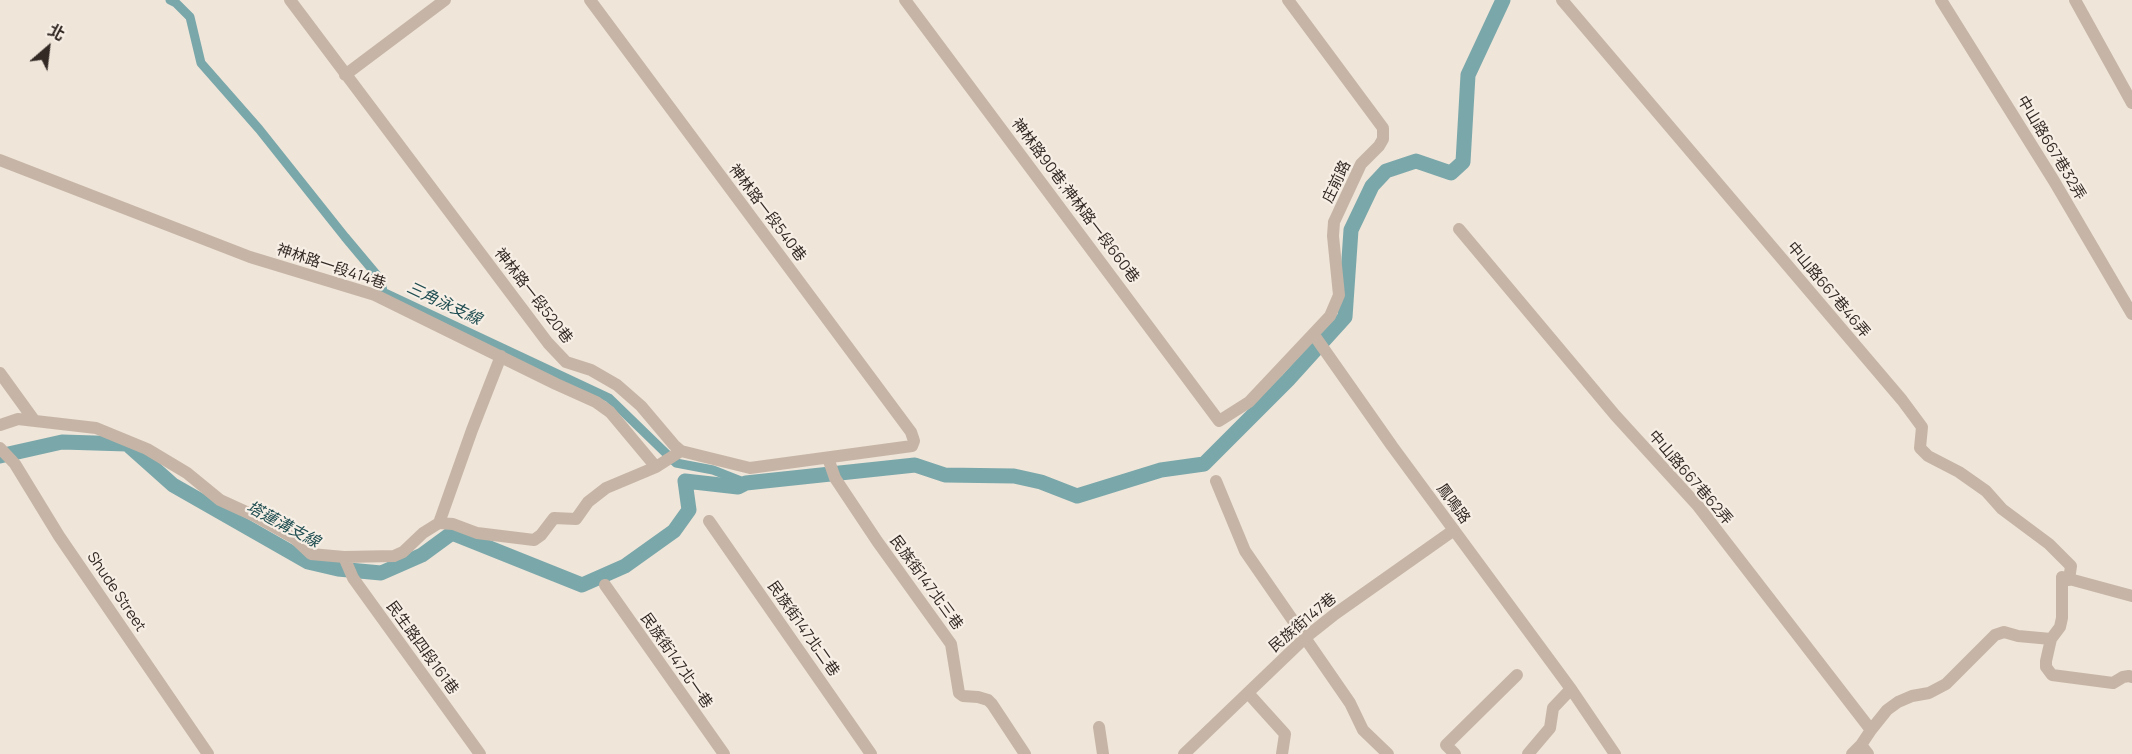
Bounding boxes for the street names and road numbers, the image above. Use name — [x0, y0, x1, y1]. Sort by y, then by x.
street label: 中山路667巷32弄 — [2013, 93, 2089, 203]
street label: 神林路90巷;神林路一段660巷 — [1007, 115, 1143, 287]
street label: 庄前路 — [1319, 158, 1355, 206]
street label: 神林路一段540巷 — [725, 161, 809, 265]
street label: 中山路667巷46弄 — [1783, 239, 1873, 341]
street label: 神林路一段414巷 — [274, 241, 388, 293]
street label: 神林路一段520巷 — [490, 245, 576, 347]
street label: 中山路667巷62弄 — [1644, 427, 1736, 529]
street label: 鳳鳴路 — [1432, 481, 1474, 527]
street label: 民族街147北三巷 — [886, 532, 966, 634]
street label: Shude Street — [83, 549, 149, 635]
street label: 民族街147北二巷 — [763, 578, 843, 680]
street label: 民族街147巷 — [1266, 590, 1340, 656]
street label: 民生路四段161巷 — [382, 598, 462, 698]
street label: 民族街147北一巷 — [636, 610, 716, 712]

